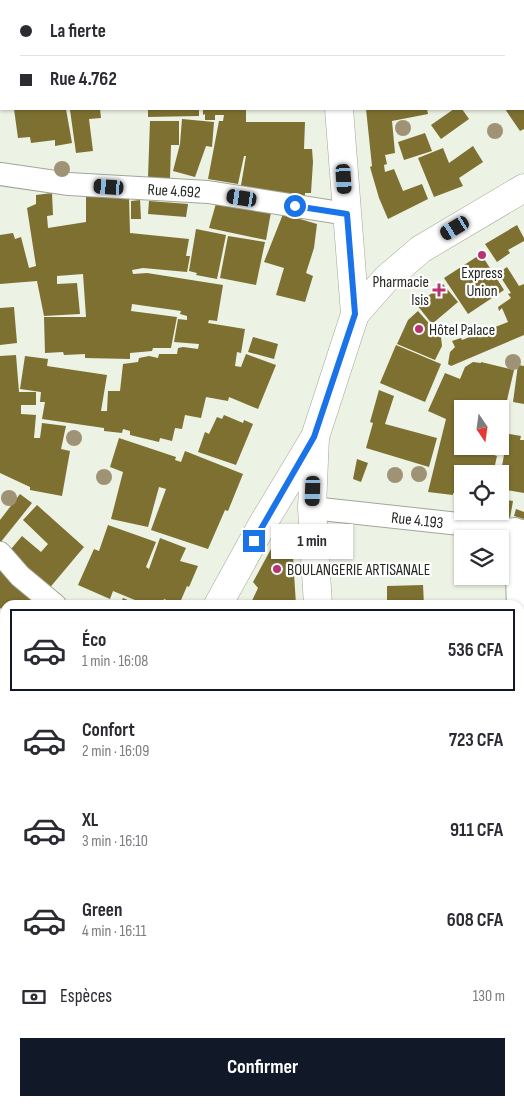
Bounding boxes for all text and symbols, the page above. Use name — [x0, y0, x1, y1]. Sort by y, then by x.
text: La fierte — [50, 20, 106, 43]
text: Rue 4.762 — [50, 68, 117, 91]
car — [335, 164, 352, 194]
car — [93, 178, 124, 196]
street label: Rue 4.692 — [147, 181, 201, 203]
car — [226, 188, 257, 208]
route start — [284, 195, 306, 217]
car — [438, 214, 471, 242]
marker: Express Union — [476, 249, 488, 261]
place label: Express Union — [461, 264, 503, 301]
place label: Pharmacie Isis — [372, 273, 429, 310]
marker: Pharmacie Isis — [433, 284, 445, 296]
place label: Hôtel Palace — [429, 321, 495, 340]
marker: Hôtel Palace — [413, 323, 425, 335]
north arrow — [454, 400, 509, 455]
map controls — [454, 400, 509, 585]
button: locate — [454, 465, 509, 520]
car — [304, 476, 321, 506]
street label: Rue 4.193 — [390, 509, 444, 533]
callout: 1 min — [272, 524, 354, 558]
route end — [243, 530, 265, 552]
button: layers — [454, 530, 509, 585]
text: 1 min — [297, 532, 327, 551]
place label: BOULANGERIE ARTISANALE — [287, 561, 430, 580]
marker: BOULANGERIE ARTISANALE — [271, 563, 283, 575]
icon: car — [22, 628, 67, 673]
text: Éco — [82, 629, 106, 652]
text: 536 CFA — [448, 639, 503, 662]
text: 1 min · 16:08 — [82, 652, 148, 671]
icon: car — [22, 718, 67, 763]
text: Confort — [82, 719, 135, 742]
text: 723 CFA — [449, 729, 503, 752]
text: 2 min · 16:09 — [82, 742, 149, 761]
icon: car — [22, 808, 67, 853]
text: XL — [82, 809, 98, 832]
text: 911 CFA — [450, 819, 503, 842]
text: 3 min · 16:10 — [82, 832, 148, 851]
icon: car — [22, 898, 67, 943]
text: Green — [82, 899, 122, 922]
text: 608 CFA — [447, 909, 503, 932]
text: 4 min · 16:11 — [82, 922, 146, 941]
icon: cash — [20, 983, 48, 1011]
text: Espèces — [60, 985, 112, 1008]
text: 130 m — [473, 987, 505, 1006]
button: Confirmer — [20, 1038, 505, 1096]

